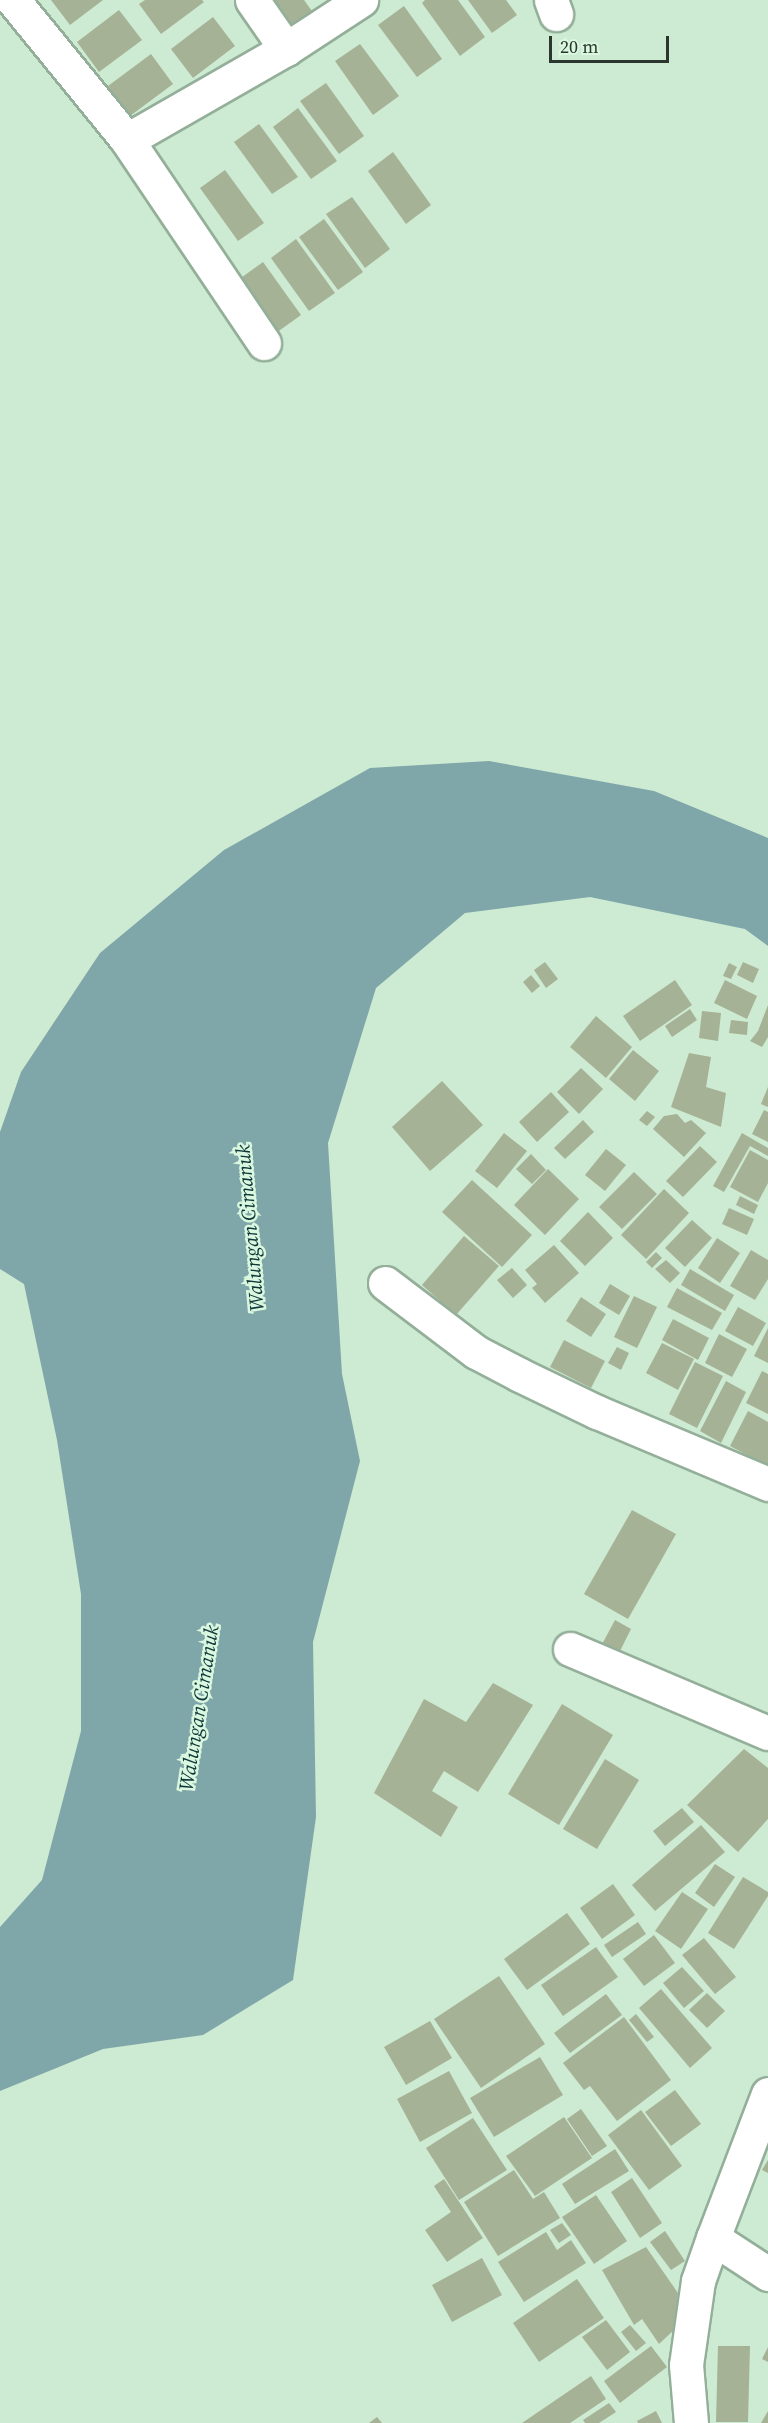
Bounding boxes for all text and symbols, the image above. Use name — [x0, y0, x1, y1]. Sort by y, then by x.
scale bar — [552, 24, 672, 62]
text: 20 m — [560, 34, 598, 59]
water label: Walungan Cimanuk — [231, 1144, 269, 1312]
water label: Walungan Cimanuk — [174, 1624, 224, 1792]

